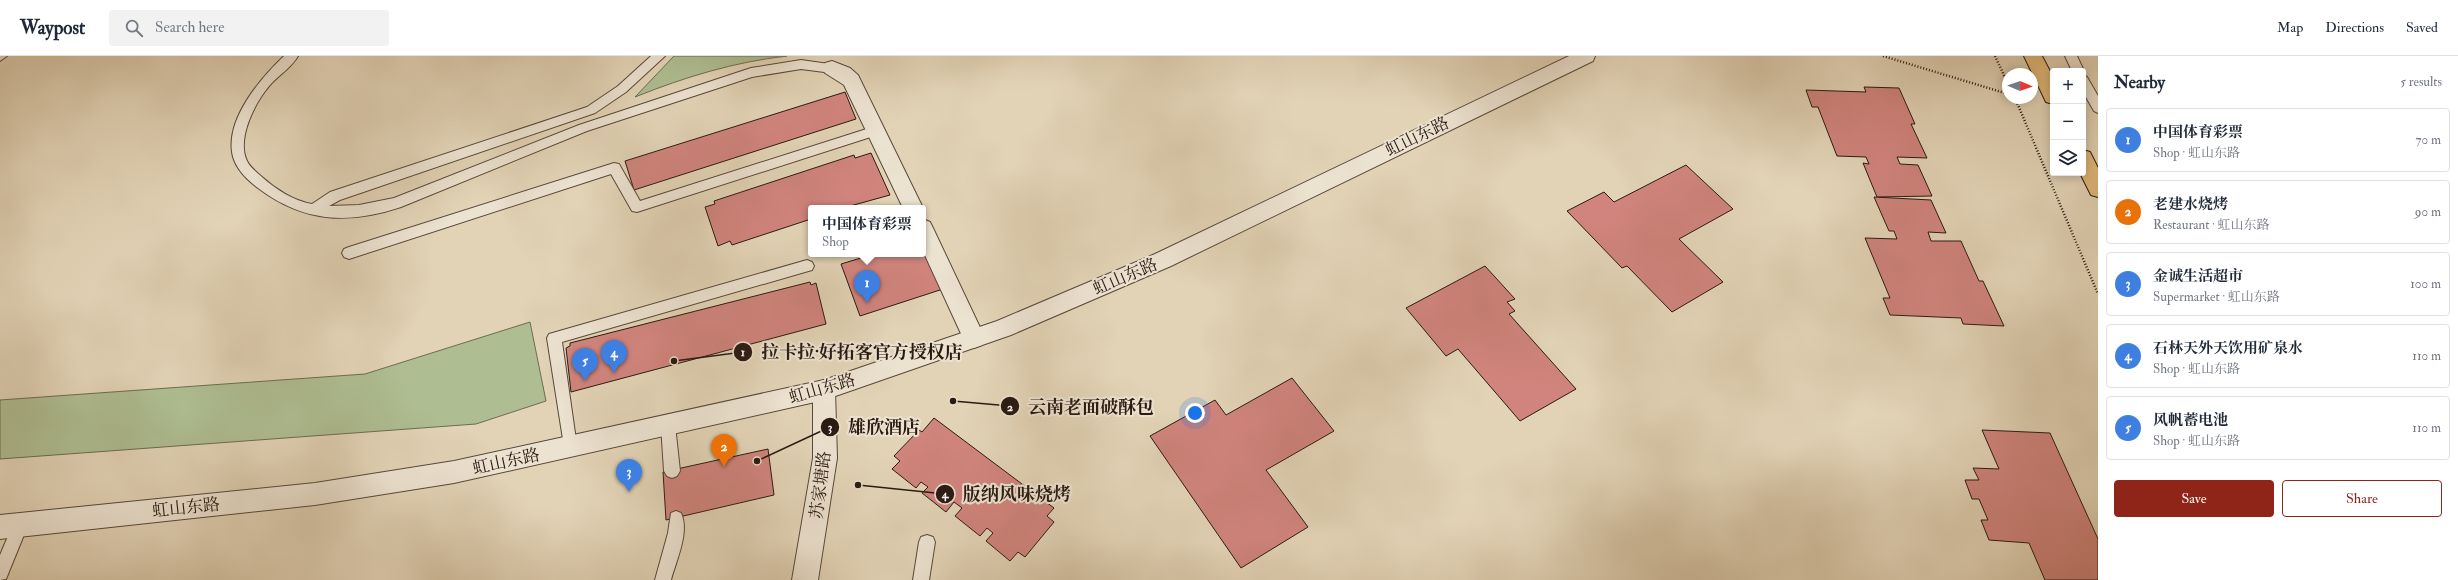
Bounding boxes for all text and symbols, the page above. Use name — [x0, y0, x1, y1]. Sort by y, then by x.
search box — [109, 10, 389, 46]
text: Waypost — [20, 16, 85, 40]
icon: search — [123, 17, 145, 39]
text: Search here — [155, 18, 224, 37]
text: Map — [2277, 19, 2303, 36]
text: Directions — [2325, 19, 2384, 36]
text: Saved — [2406, 19, 2438, 36]
north arrow — [2002, 68, 2038, 104]
map controls — [2050, 68, 2086, 176]
button: + — [2050, 68, 2086, 104]
text: Nearby — [2114, 72, 2165, 93]
text: 5 results — [2400, 74, 2442, 90]
button: − — [2050, 104, 2086, 140]
street label: 虹山东路 — [1382, 112, 1452, 161]
text: 中国体育彩票 — [2153, 123, 2243, 142]
text: 1 — [2126, 132, 2130, 148]
text: 70 m — [2416, 132, 2441, 148]
button: layers — [2050, 140, 2086, 176]
text: Shop · 虹山东路 — [2153, 145, 2240, 161]
text: 老建水烧烤 — [2153, 195, 2228, 214]
text: 2 — [2125, 204, 2131, 220]
text: 90 m — [2415, 204, 2441, 220]
popup — [808, 205, 926, 257]
text: 中国体育彩票 — [822, 215, 912, 234]
text: Restaurant · 虹山东路 — [2153, 217, 2269, 233]
text: Shop — [822, 234, 849, 250]
street label: 虹山东路 — [1090, 254, 1161, 299]
text: 金诚生活超市 — [2153, 267, 2243, 286]
pin: 1 — [854, 270, 880, 303]
text: 3 — [2126, 276, 2131, 292]
text: 100 m — [2410, 276, 2441, 292]
text: Supermarket · 虹山东路 — [2153, 289, 2280, 305]
callout: 拉卡拉·好拓客官方授权店 — [733, 337, 971, 367]
text: 石林天外天饮用矿泉水 — [2153, 339, 2303, 358]
pin: 4 — [601, 340, 627, 373]
text: 拉卡拉·好拓客官方授权店 — [761, 341, 963, 364]
text: 1 — [741, 345, 745, 360]
pin: 5 — [572, 348, 598, 381]
text: 4 — [2124, 348, 2132, 364]
text: 110 m — [2412, 348, 2441, 364]
text: Shop · 虹山东路 — [2153, 361, 2240, 377]
street label: 虹山东路 — [787, 369, 858, 408]
callout: 云南老面破酥包 — [1000, 391, 1162, 421]
text: 云南老面破酥包 — [1028, 396, 1154, 419]
text: 2 — [1007, 400, 1013, 415]
your location — [1185, 403, 1205, 423]
text: 风帆蓄电池 — [2153, 411, 2228, 430]
callout: 雄欣酒店 — [820, 412, 928, 442]
text: 雄欣酒店 — [848, 416, 920, 439]
text: 3 — [828, 420, 833, 435]
text: 5 — [2125, 420, 2131, 436]
text: 110 m — [2412, 420, 2441, 436]
text: Shop · 虹山东路 — [2153, 433, 2240, 449]
pin: 2 — [711, 434, 737, 467]
street label: 虹山东路 — [471, 444, 542, 479]
street label: 苏家塘路 — [806, 450, 835, 520]
pin: 3 — [616, 459, 642, 492]
callout: 版纳风味烧烤 — [935, 479, 1079, 509]
button: Save — [2114, 480, 2274, 517]
button: Share — [2282, 480, 2442, 517]
text: 版纳风味烧烤 — [963, 483, 1071, 506]
text: 4 — [941, 487, 950, 502]
street label: 虹山东路 — [151, 494, 221, 521]

